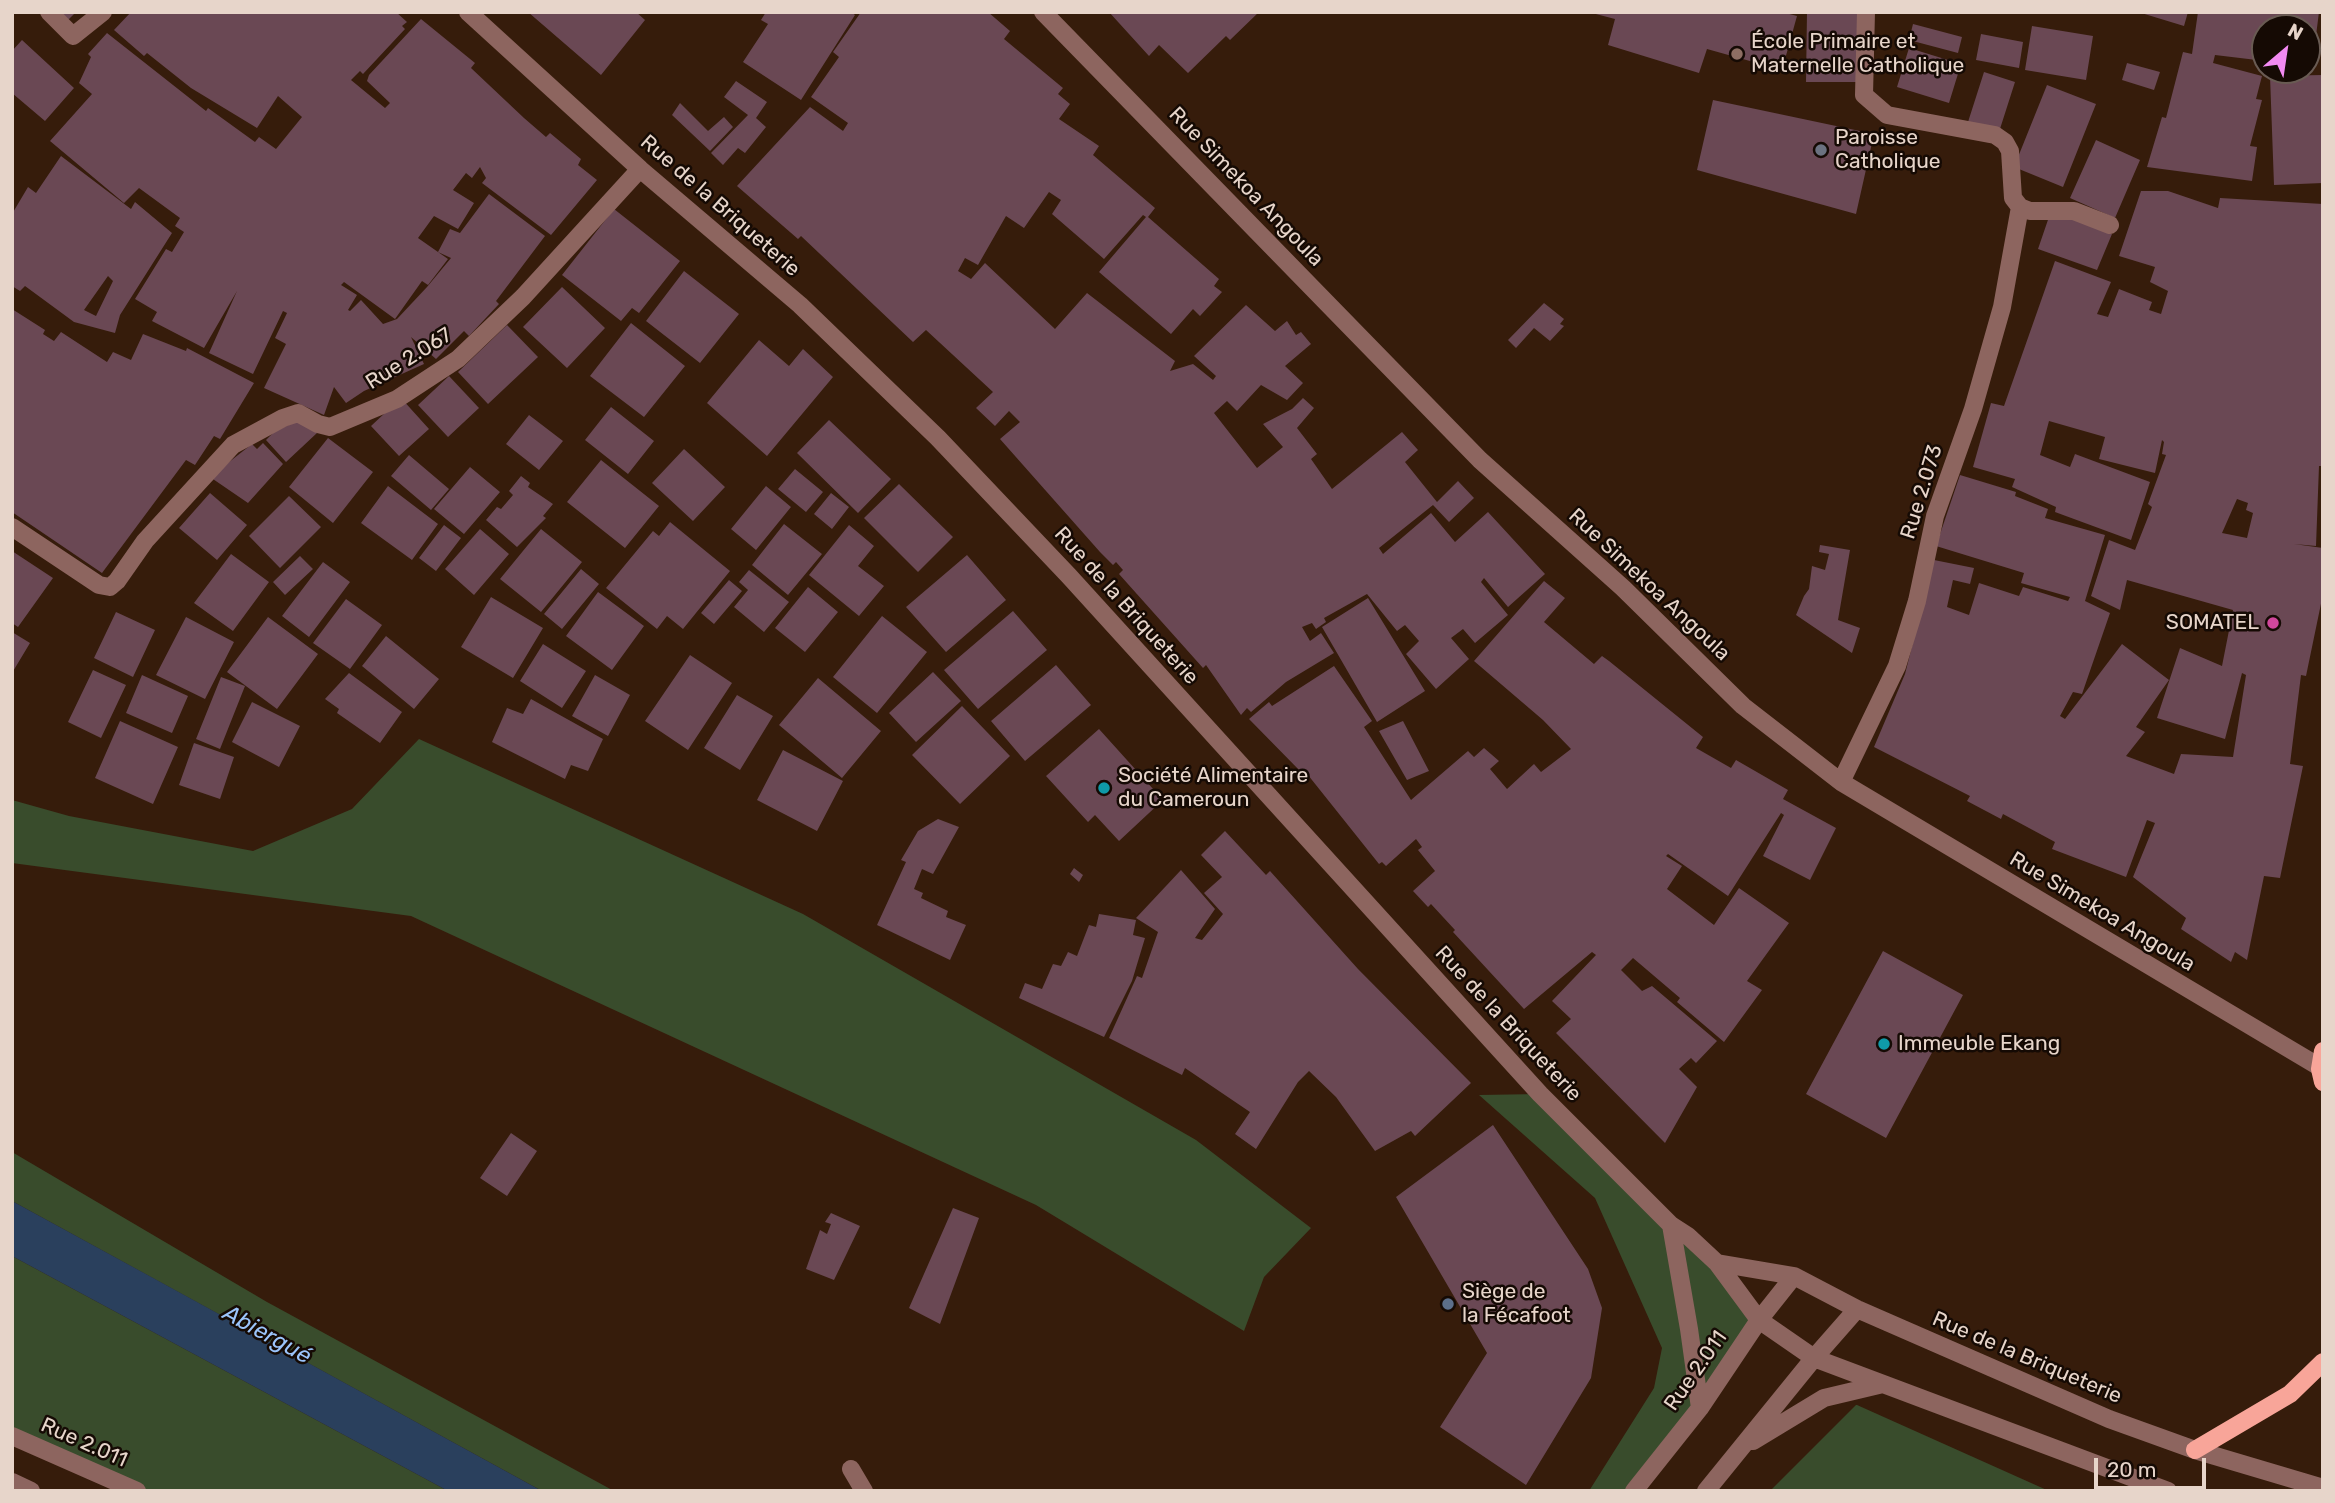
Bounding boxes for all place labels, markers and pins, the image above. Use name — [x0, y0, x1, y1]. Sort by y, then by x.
place label: École Primaire et Maternelle Catholique — [1751, 29, 1964, 79]
marker: École Primaire et Maternelle Catholique — [1729, 46, 1745, 62]
place label: Paroisse Catholique — [1835, 125, 1941, 175]
marker: Paroisse Catholique — [1813, 142, 1829, 158]
place label: SOMATEL — [2166, 610, 2259, 636]
marker: SOMATEL — [2265, 615, 2281, 631]
place label: Société Alimentaire du Cameroun — [1118, 763, 1308, 813]
marker: Société Alimentaire du Cameroun — [1096, 780, 1112, 796]
place label: Immeuble Ekang — [1898, 1031, 2060, 1057]
marker: Immeuble Ekang — [1876, 1036, 1892, 1052]
place label: Siège de la Fécafoot — [1462, 1279, 1571, 1329]
marker: Siège de la Fécafoot — [1440, 1296, 1456, 1312]

